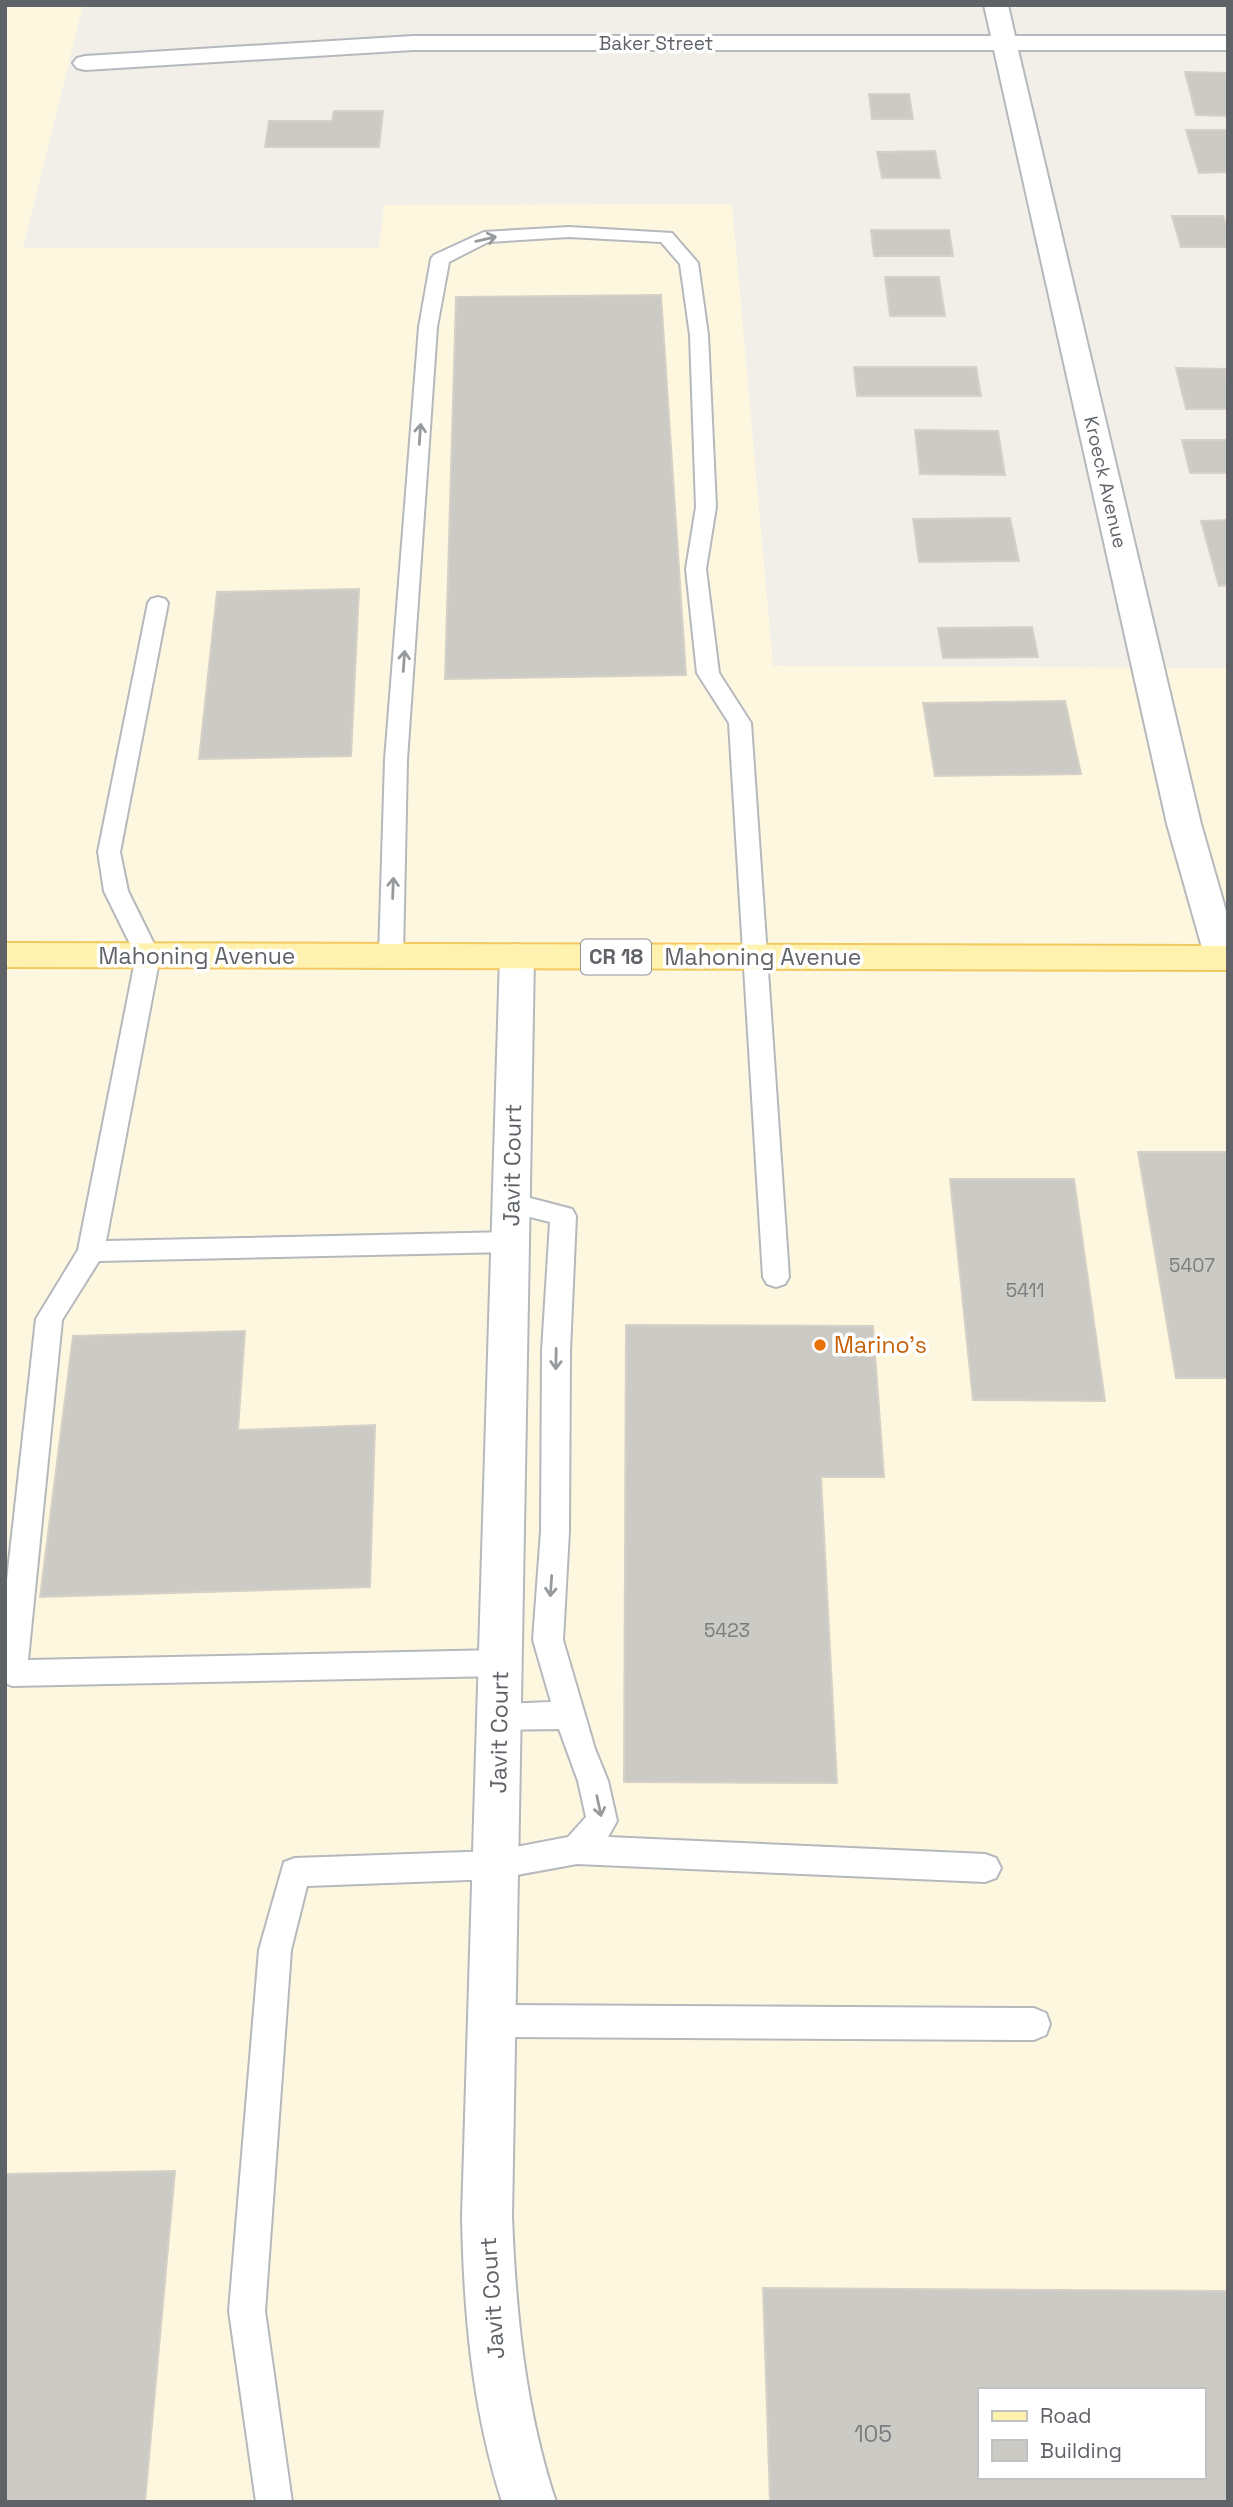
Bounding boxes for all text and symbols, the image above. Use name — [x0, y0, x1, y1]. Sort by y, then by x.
street label: Baker Street — [599, 31, 713, 56]
one-way arrow — [475, 232, 497, 245]
street label: Kroeck Avenue — [1078, 414, 1133, 551]
one-way arrow — [414, 423, 427, 446]
one-way arrow — [398, 650, 411, 673]
one-way arrow — [386, 877, 400, 900]
road number: CR 18 — [581, 940, 651, 974]
street label: Mahoning Avenue — [99, 941, 295, 971]
street label: Mahoning Avenue — [665, 942, 861, 972]
street label: Javit Court — [496, 1103, 528, 1227]
house number: 5407 — [1169, 1253, 1215, 1278]
house number: 5411 — [1006, 1278, 1044, 1303]
place label: Marino's — [834, 1330, 927, 1360]
marker: Marino's — [812, 1337, 828, 1353]
one-way arrow — [550, 1347, 563, 1370]
one-way arrow — [544, 1574, 557, 1597]
house number: 5423 — [704, 1618, 750, 1643]
street label: Javit Court — [483, 1670, 515, 1794]
one-way arrow — [592, 1794, 606, 1817]
street label: Javit Court — [473, 2236, 511, 2360]
legend — [978, 2388, 1205, 2479]
text: Road — [1040, 2402, 1092, 2429]
house number: 105 — [854, 2419, 892, 2449]
text: Building — [1040, 2437, 1122, 2464]

